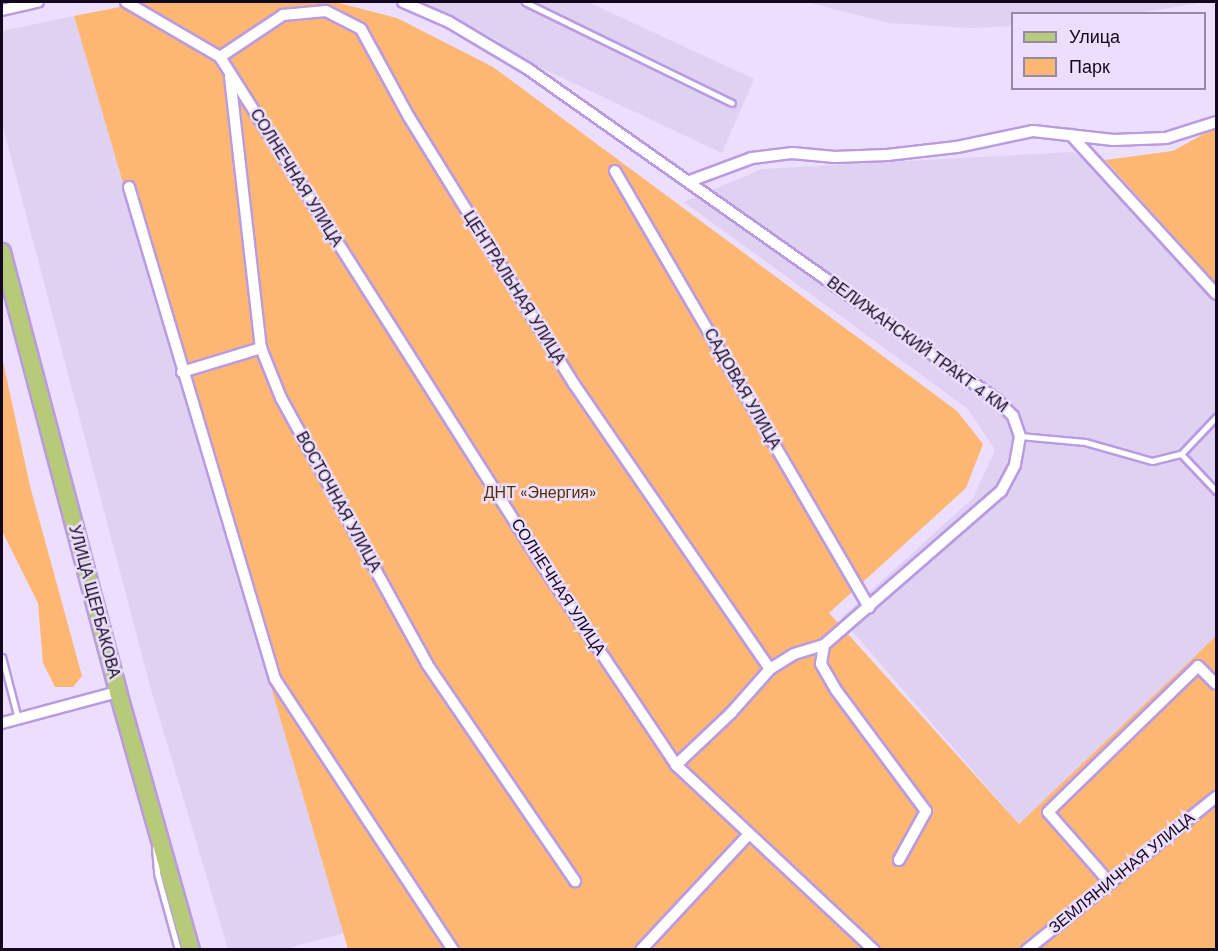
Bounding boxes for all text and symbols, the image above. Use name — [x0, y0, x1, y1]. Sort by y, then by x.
legend — [1011, 12, 1206, 90]
text: Улица — [1069, 25, 1120, 49]
text: Парк — [1069, 55, 1110, 79]
street label: СОЛНЕЧНАЯ УЛИЦА — [246, 105, 346, 251]
street label: ЦЕНТРАЛЬНАЯ УЛИЦА — [459, 208, 569, 368]
street label: ВЕЛИЖАНСКИЙ ТРАКТ 4 КМ — [823, 273, 1011, 417]
street label: САДОВАЯ УЛИЦА — [700, 325, 784, 453]
street label: ВОСТОЧНАЯ УЛИЦА — [291, 428, 385, 576]
park label: ДНТ «Энергия» — [484, 483, 596, 503]
street label: СОЛНЕЧНАЯ УЛИЦА — [507, 515, 609, 659]
street label: УЛИЦА ЩЕРБАКОВА — [64, 523, 124, 681]
street label: ЗЕМЛЯНИЧНАЯ УЛИЦА — [1045, 808, 1199, 938]

